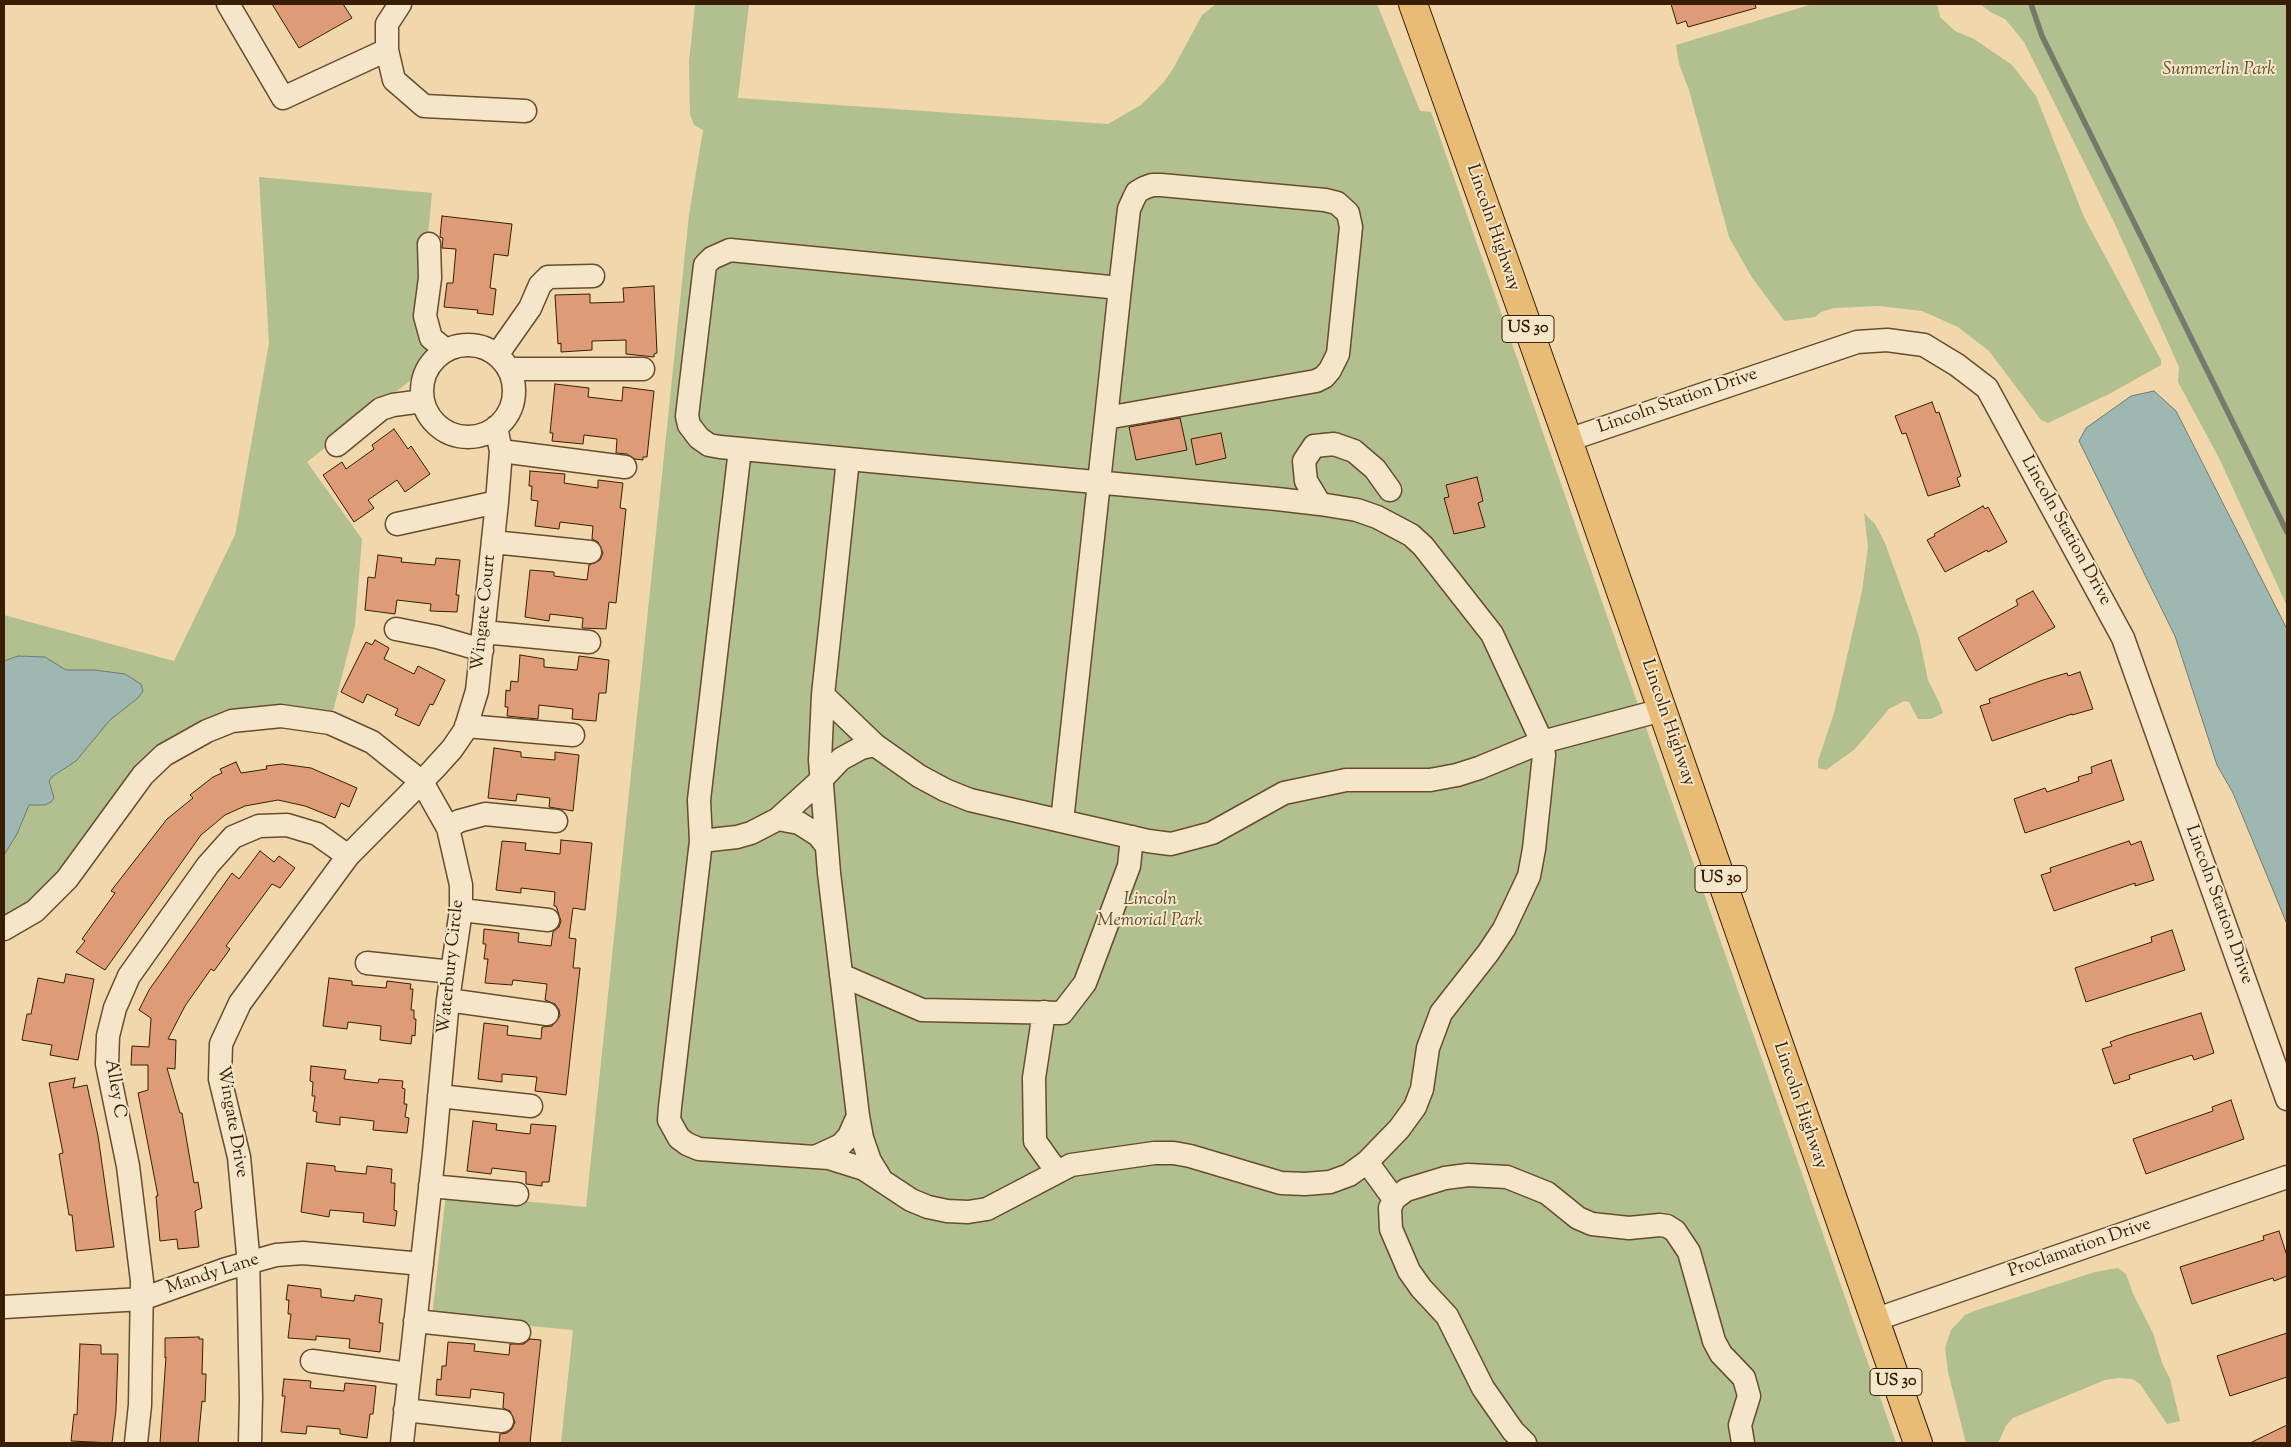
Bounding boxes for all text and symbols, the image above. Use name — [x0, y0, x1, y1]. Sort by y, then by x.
park label: Summerlin Park — [2163, 60, 2275, 82]
street label: Lincoln Highway — [1460, 162, 1524, 294]
road number: US 30 — [1502, 316, 1554, 342]
street label: Lincoln Station Drive — [1595, 365, 1761, 439]
street label: Lincoln Station Drive — [2015, 452, 2115, 610]
street label: Wingate Court — [468, 554, 502, 672]
street label: Lincoln Highway — [1635, 657, 1699, 789]
street label: Lincoln Station Drive — [2179, 823, 2257, 987]
road number: US 30 — [1695, 866, 1747, 892]
park label: Lincoln Memorial Park — [1097, 890, 1203, 932]
street label: Waterbury Circle — [434, 899, 470, 1035]
street label: Lincoln Highway — [1767, 1040, 1831, 1172]
street label: Alley C — [99, 1058, 129, 1120]
street label: Wingate Drive — [211, 1064, 251, 1180]
street label: Proclamation Drive — [2006, 1214, 2154, 1284]
street label: Mandy Lane — [164, 1250, 262, 1300]
road number: US 30 — [1870, 1368, 1922, 1395]

